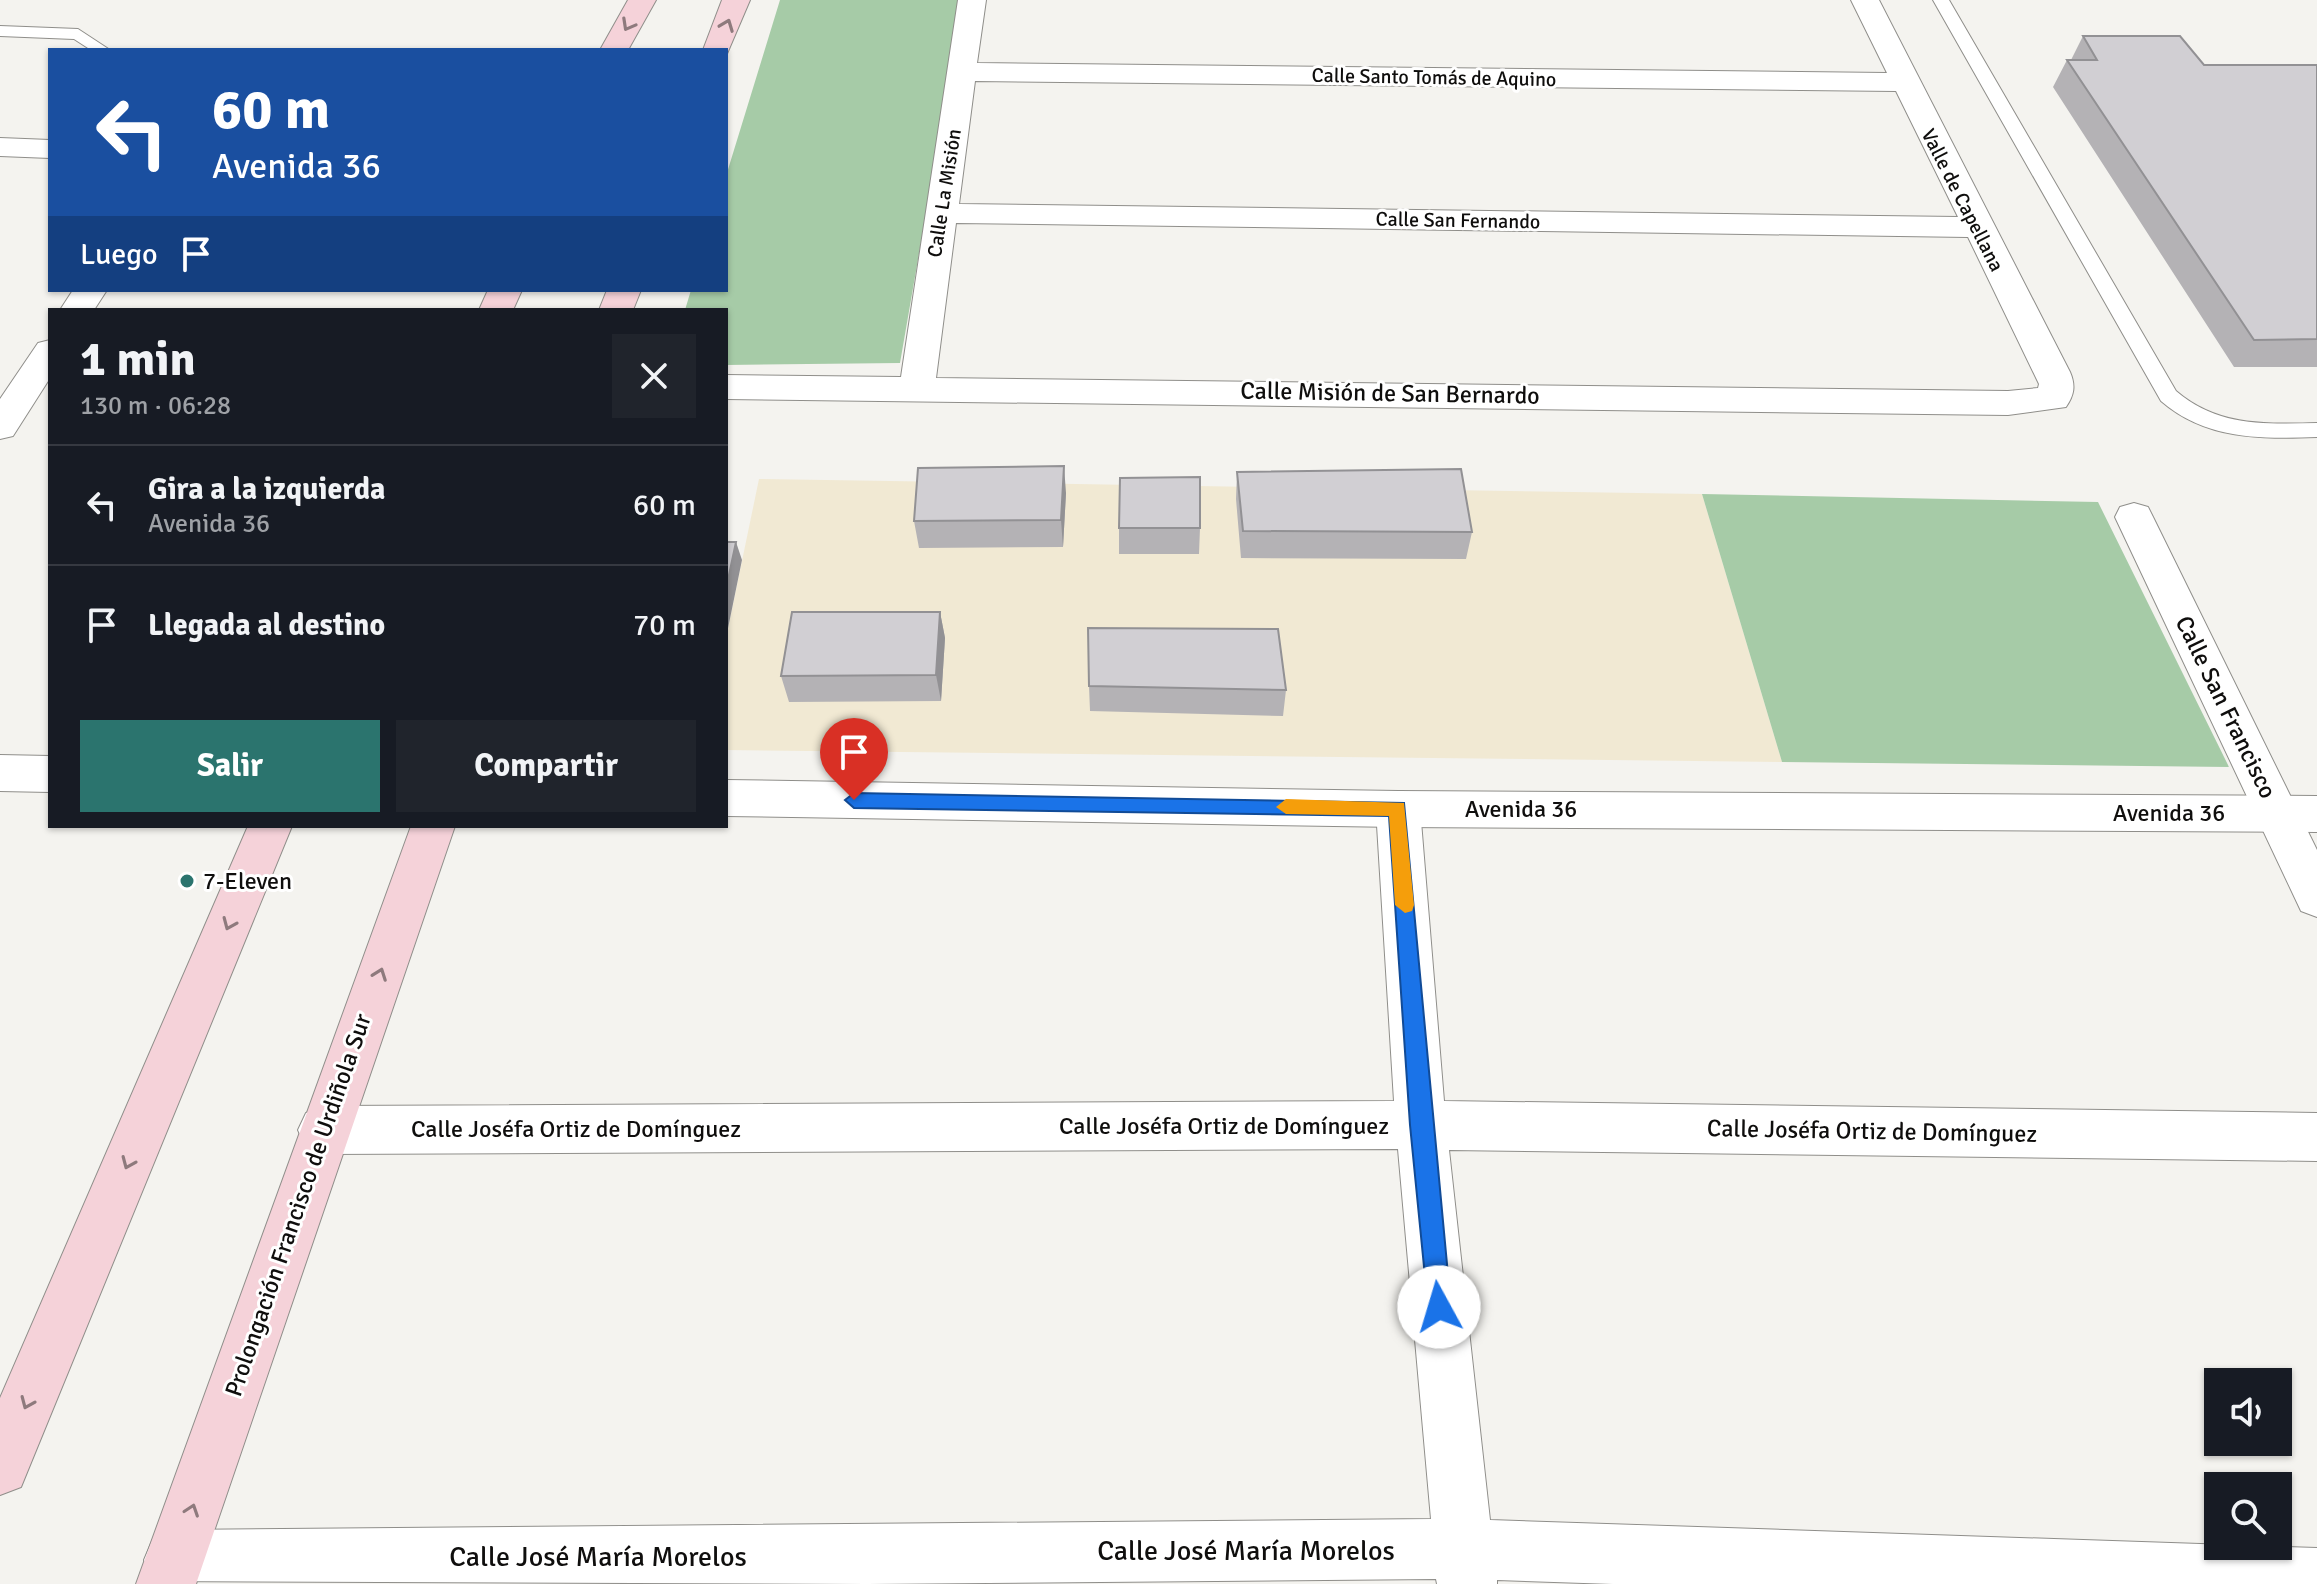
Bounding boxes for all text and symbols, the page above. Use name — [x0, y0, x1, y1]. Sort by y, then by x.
one-way arrow — [622, 16, 638, 31]
one-way arrow — [717, 19, 734, 33]
street label: Calle Santo Tomás de Aquino — [1311, 63, 1557, 92]
text: 60 m — [212, 75, 330, 144]
icon: left — [80, 80, 184, 184]
street label: Valle de Capellana — [1916, 125, 2009, 276]
street label: Calle La Misión — [922, 127, 967, 259]
text: Avenida 36 — [212, 144, 381, 189]
street label: Calle San Fernando — [1375, 207, 1540, 234]
icon: arrive — [174, 232, 218, 276]
text: Luego — [80, 236, 158, 273]
text: 1 min — [80, 330, 196, 389]
button: close — [612, 334, 696, 418]
street label: Calle Misión de San Bernardo — [1240, 375, 1540, 411]
text: 130 m · 06:28 — [80, 390, 231, 422]
text: Gira a la izquierda — [148, 471, 385, 508]
icon: left — [80, 483, 124, 527]
text: 60 m — [633, 487, 696, 524]
text: Avenida 36 — [148, 508, 270, 540]
icon: arrive — [80, 603, 124, 647]
text: Llegada al destino — [148, 607, 385, 644]
text: 70 m — [633, 607, 696, 644]
street label: Calle San Francisco — [2169, 611, 2283, 803]
pin — [820, 718, 888, 800]
button: Salir — [80, 720, 380, 812]
button: Compartir — [396, 720, 696, 812]
icon: arrive — [832, 730, 876, 774]
street label: Avenida 36 — [1465, 794, 1577, 824]
street label: Avenida 36 — [2113, 798, 2225, 828]
place label: 7-Eleven — [203, 866, 292, 896]
marker: 7-Eleven — [178, 872, 196, 890]
one-way arrow — [223, 916, 239, 930]
one-way arrow — [370, 968, 386, 982]
street label: Prolongación Francisco de Urdiñola Sur — [218, 1010, 378, 1400]
street label: Calle Joséfa Ortiz de Domínguez — [1059, 1111, 1389, 1141]
street label: Calle Joséfa Ortiz de Domínguez — [1707, 1113, 2037, 1149]
street label: Calle Joséfa Ortiz de Domínguez — [411, 1114, 741, 1144]
one-way arrow — [121, 1155, 138, 1169]
position arrow — [1397, 1265, 1481, 1349]
map controls — [2204, 1368, 2292, 1560]
button: sound — [2204, 1368, 2292, 1456]
one-way arrow — [20, 1395, 36, 1409]
button: search — [2204, 1472, 2292, 1560]
one-way arrow — [182, 1504, 198, 1518]
street label: Calle José María Morelos — [1097, 1534, 1395, 1568]
street label: Calle José María Morelos — [449, 1540, 747, 1574]

